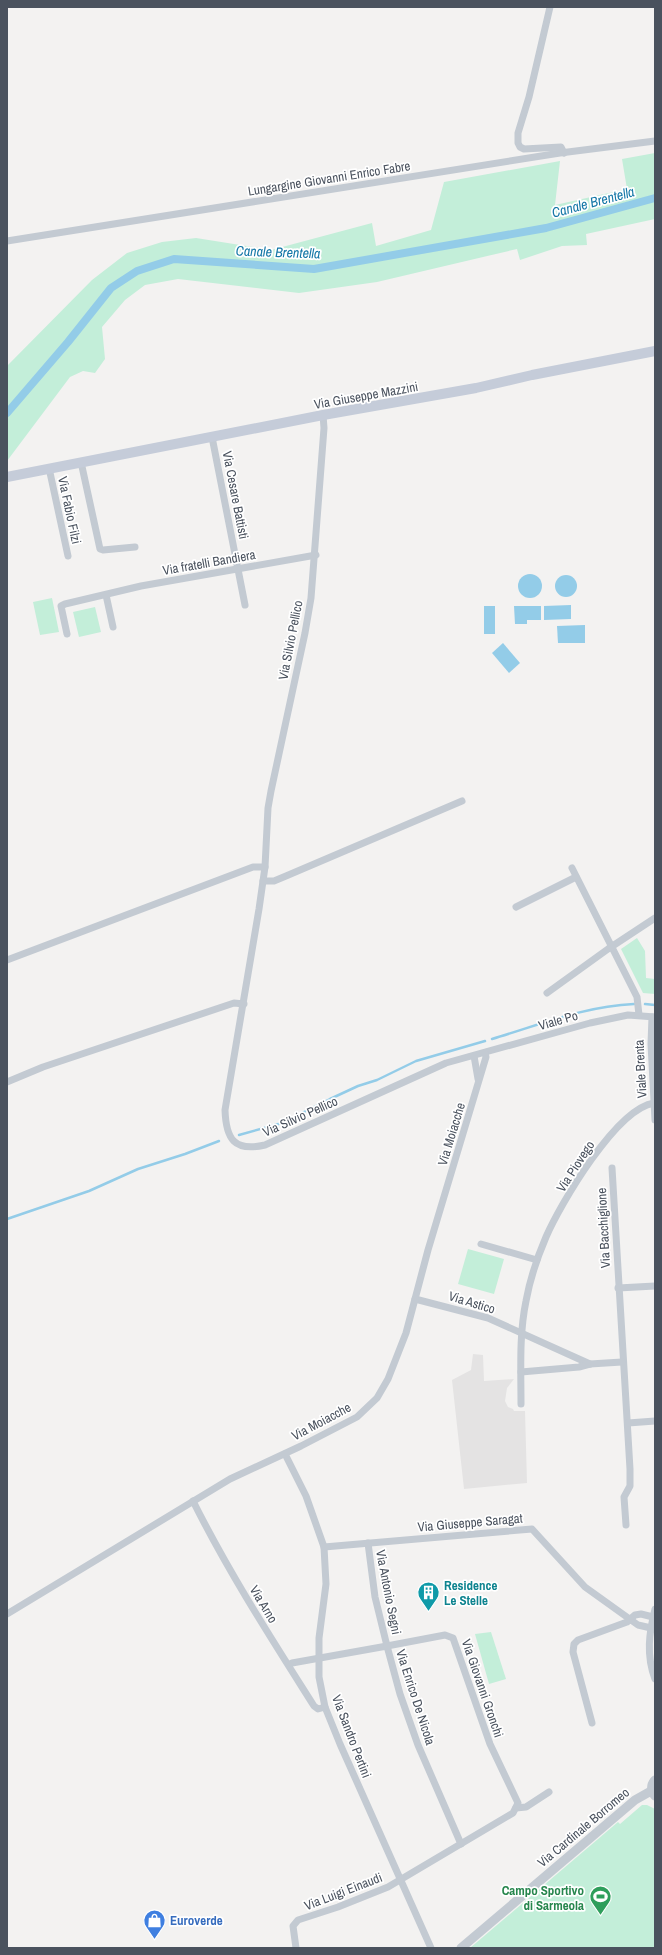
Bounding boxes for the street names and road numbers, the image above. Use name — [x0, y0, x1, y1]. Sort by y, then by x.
street label: Lungargine Giovanni Enrico Fabre — [247, 157, 412, 200]
street label: Via Giuseppe Mazzini — [313, 378, 419, 413]
street label: Via Cesare Battisti — [219, 450, 252, 541]
street label: Via Fabio Filzi — [54, 475, 85, 545]
street label: Via fratelli Bandiera — [161, 546, 257, 579]
street label: Via Silvio Pellico — [274, 599, 307, 681]
street label: Viale Po — [537, 1007, 580, 1034]
street label: Viale Brenta — [630, 1039, 651, 1099]
street label: Via Silvio Pellico — [260, 1092, 340, 1141]
street label: Via Moiacche — [434, 1101, 469, 1168]
street label: Via Piovego — [553, 1137, 598, 1195]
street label: Via Bacchiglione — [593, 1187, 614, 1269]
street label: Via Astico — [446, 1287, 497, 1318]
street label: Via Moiacche — [289, 1399, 354, 1444]
street label: Via Giuseppe Saragat — [417, 1509, 523, 1536]
street label: Via Antonio Segni — [372, 1548, 405, 1636]
street label: Via Arno — [246, 1582, 281, 1626]
street label: Via Giovanni Gronchi — [458, 1637, 507, 1740]
street label: Via Enrico De Nicola — [392, 1647, 439, 1747]
street label: Via Sandro Pertini — [328, 1692, 375, 1780]
street label: Via Cardinale Borromeo — [534, 1784, 633, 1871]
street label: Via Luigi Einaudi — [302, 1869, 385, 1914]

